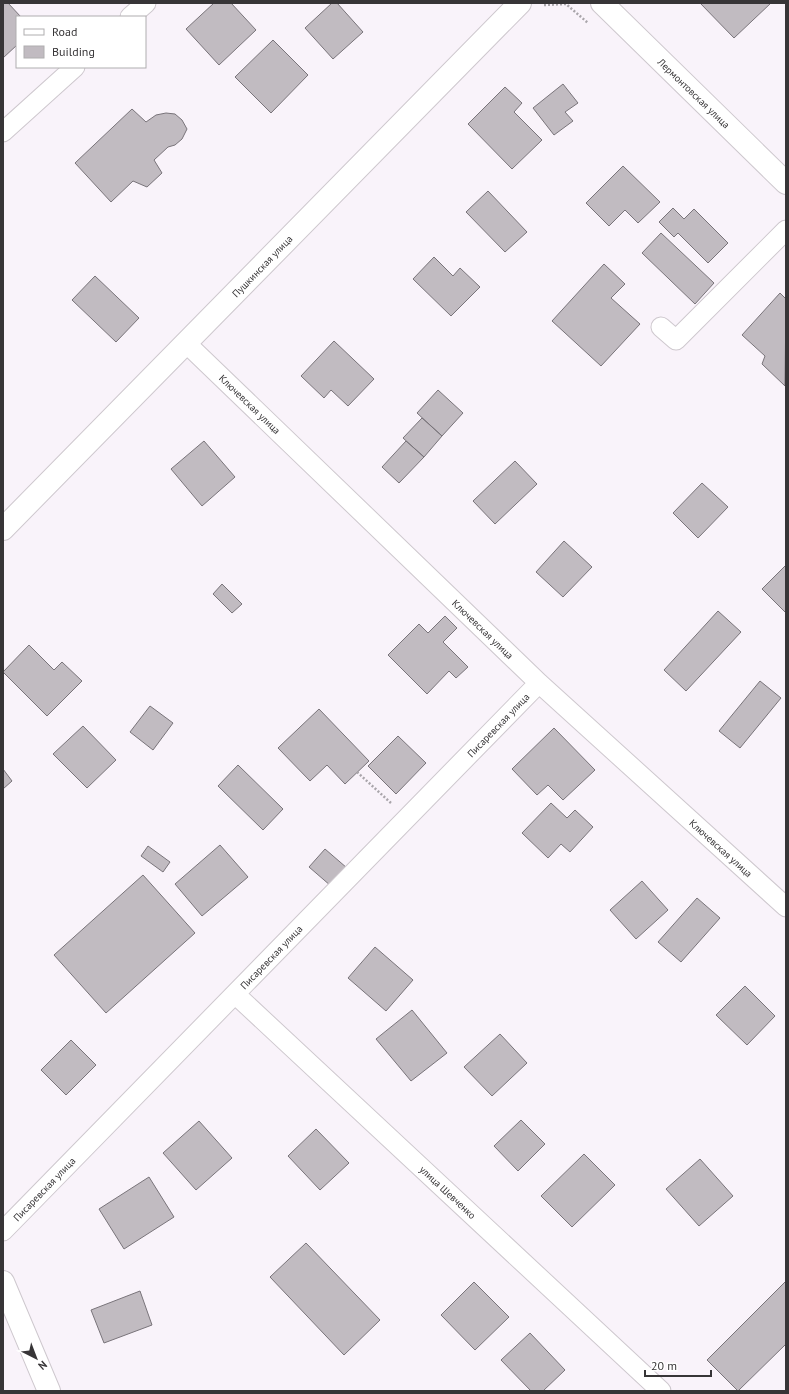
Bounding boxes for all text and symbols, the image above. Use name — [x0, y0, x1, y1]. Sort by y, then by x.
legend — [16, 16, 146, 68]
text: Road — [52, 24, 77, 39]
text: Building — [52, 44, 95, 59]
street label: Лермонтовская улица — [654, 55, 732, 131]
street label: Пушкинская улица — [229, 233, 295, 300]
street label: Ключевская улица — [216, 372, 283, 437]
street label: Ключевская улица — [449, 597, 516, 662]
street label: Писаревская улица — [464, 691, 532, 760]
street label: Ключевская улица — [686, 817, 755, 880]
street label: Писаревская улица — [237, 923, 305, 992]
street label: Писаревская улица — [10, 1155, 78, 1224]
street label: улица Шевченко — [417, 1163, 479, 1222]
north arrow — [16, 1338, 56, 1378]
scale bar — [645, 1352, 711, 1378]
text: N — [35, 1358, 50, 1373]
text: 20 m — [651, 1358, 677, 1373]

